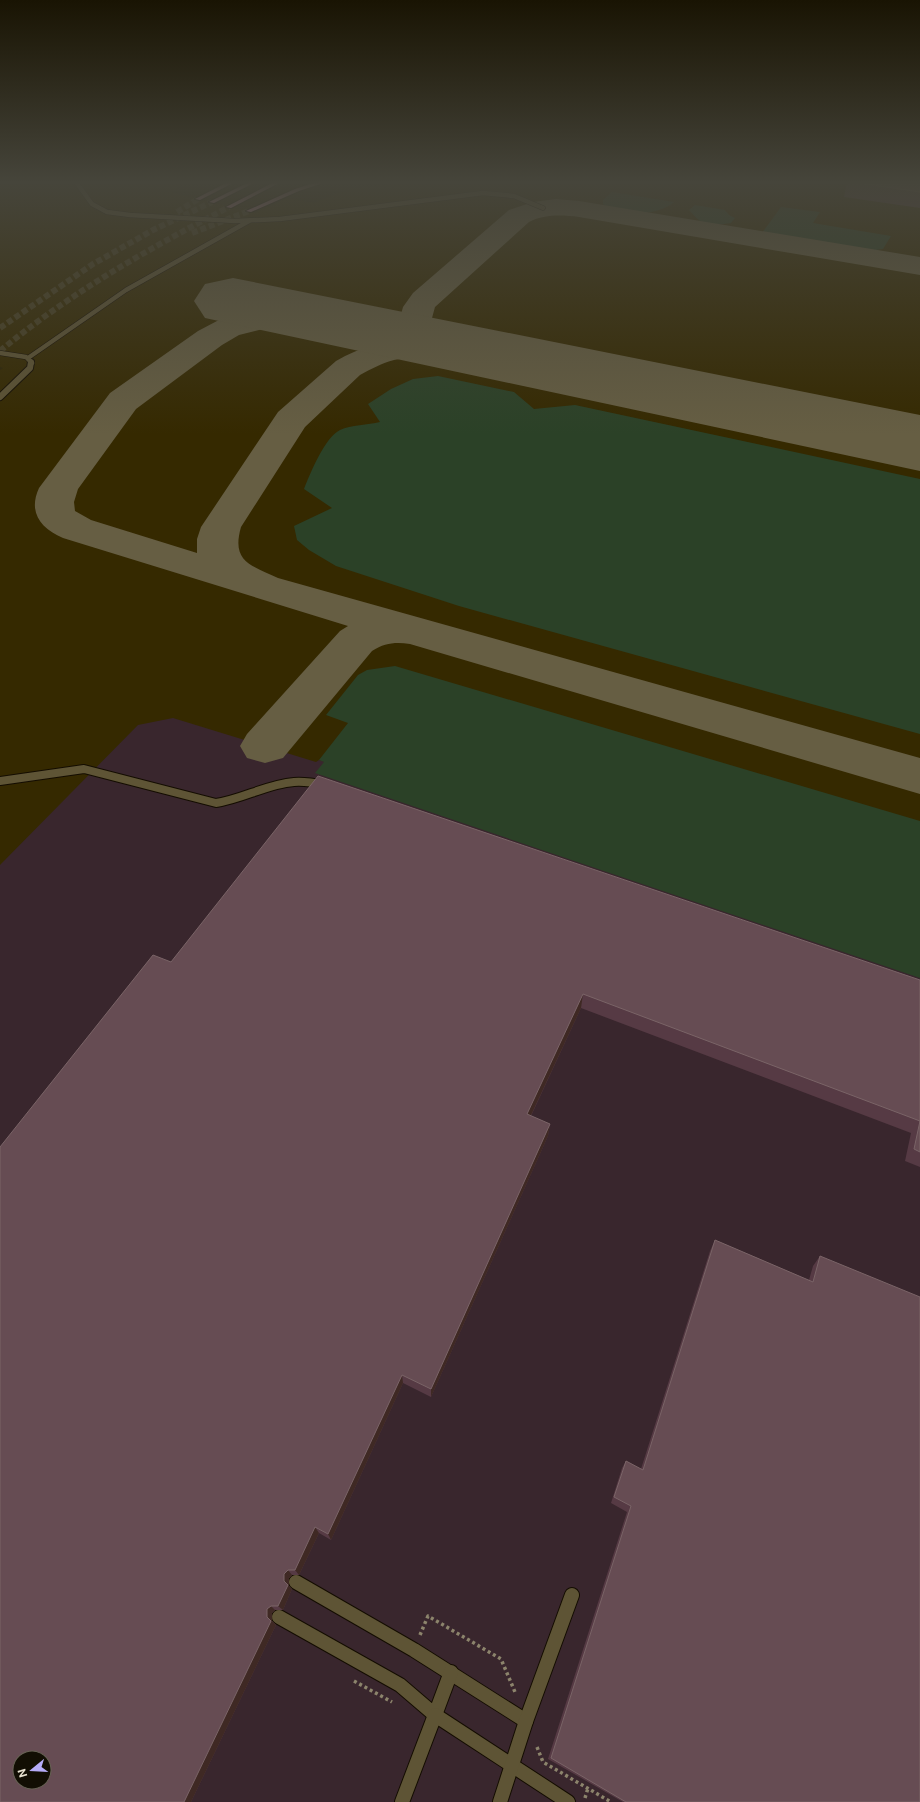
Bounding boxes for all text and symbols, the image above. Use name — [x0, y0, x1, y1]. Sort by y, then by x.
north arrow — [12, 1750, 52, 1790]
text: N — [15, 1767, 30, 1779]

